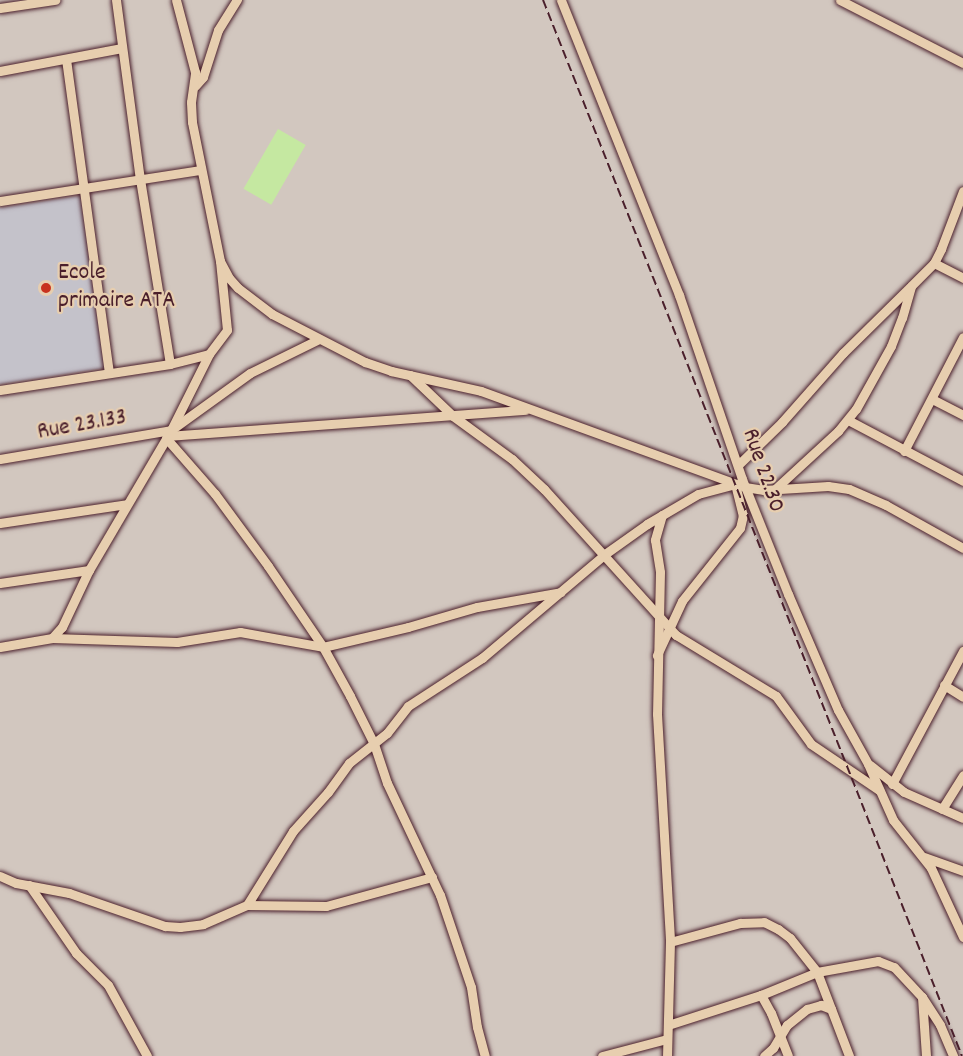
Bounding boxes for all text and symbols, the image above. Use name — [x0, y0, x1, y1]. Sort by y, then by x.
place label: Ecole primaire ATA — [58, 260, 175, 316]
marker: Ecole primaire ATA — [39, 281, 53, 295]
street label: Rue 23.133 — [35, 404, 129, 448]
street label: Rue 22.30 — [734, 425, 790, 517]

